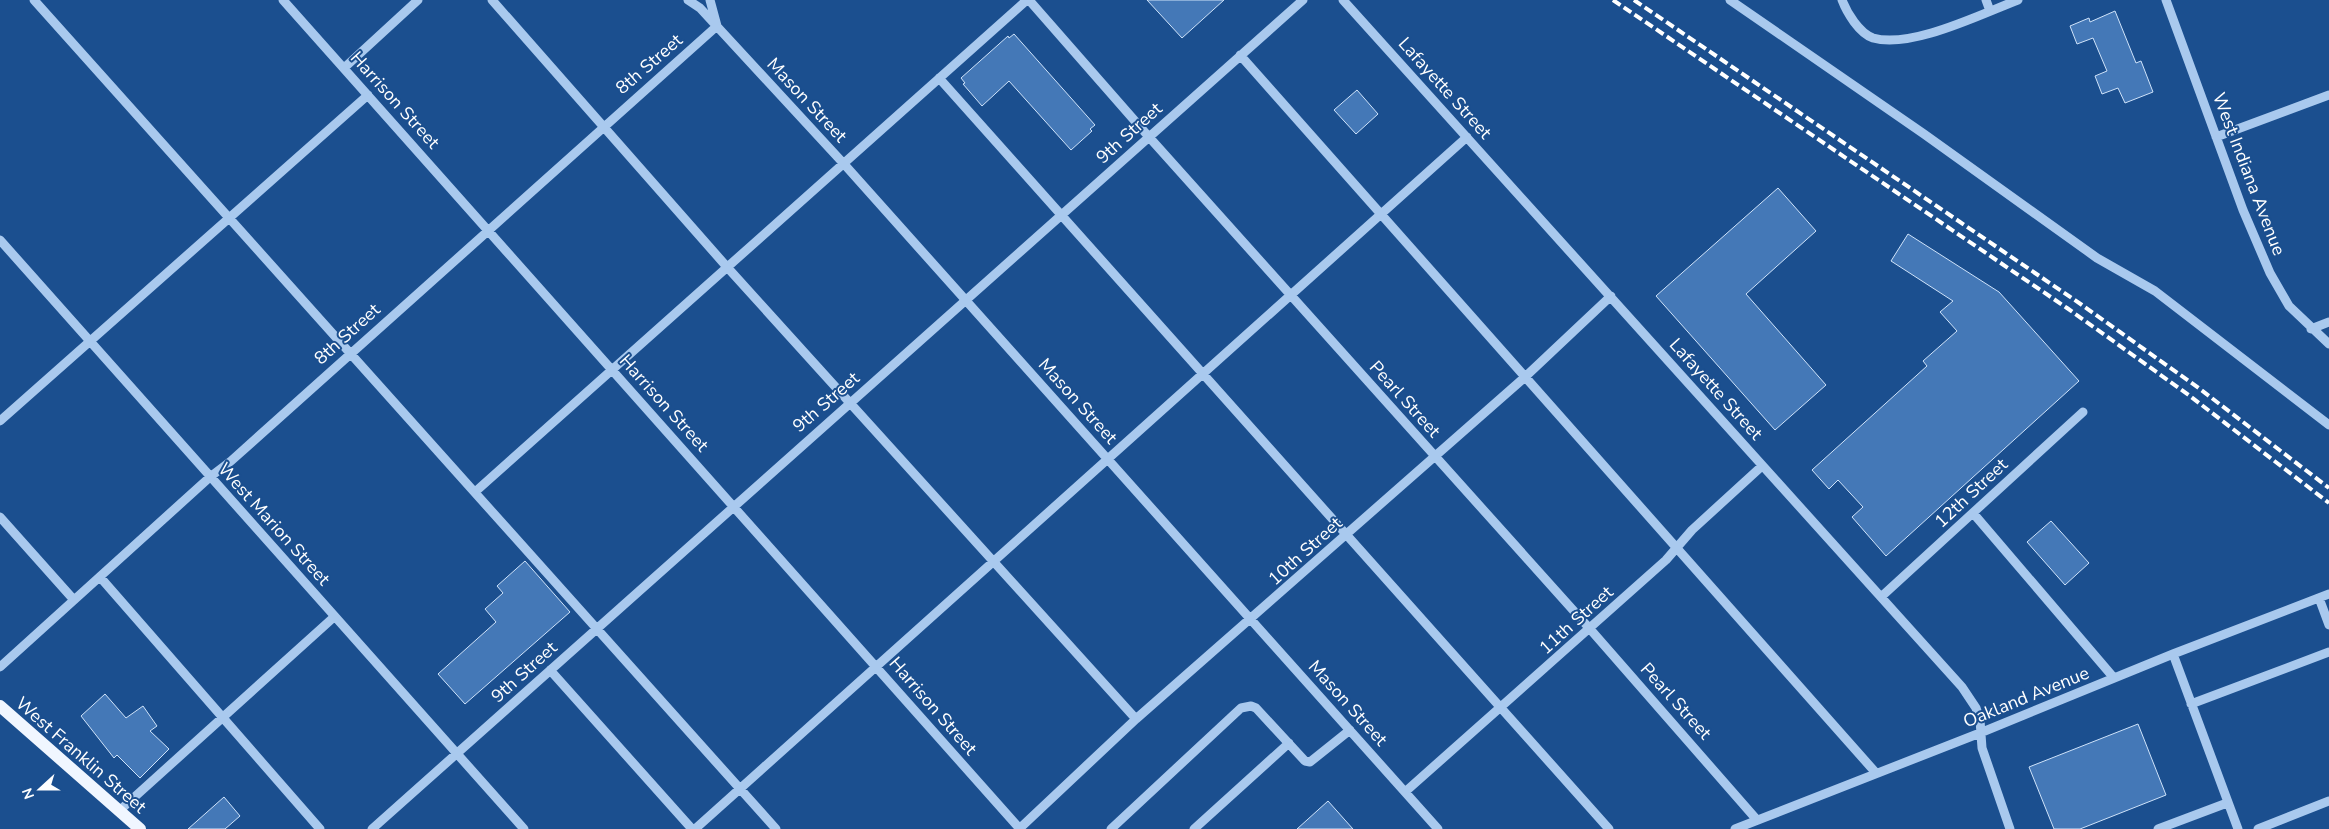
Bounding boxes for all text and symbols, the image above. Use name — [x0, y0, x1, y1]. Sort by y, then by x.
street label: 8th Street — [611, 28, 688, 100]
street label: Lafayette Street — [1393, 32, 1498, 144]
street label: Harrison Street — [345, 46, 446, 154]
street label: Mason Street — [762, 52, 853, 148]
street label: West Indiana Avenue — [2207, 89, 2291, 259]
street label: 9th Street — [1091, 96, 1168, 169]
street label: 8th Street — [309, 297, 386, 370]
street label: Lafayette Street — [1664, 333, 1769, 445]
street label: Harrison Street — [614, 349, 715, 457]
street label: Mason Street — [1033, 353, 1123, 450]
street label: Pearl Street — [1364, 355, 1446, 443]
street label: 9th Street — [788, 366, 865, 438]
street label: 12th Street — [1929, 452, 2013, 533]
street label: West Marion Street — [212, 458, 336, 591]
street label: 10th Street — [1263, 511, 1348, 591]
street label: 11th Street — [1534, 580, 1619, 660]
street label: 9th Street — [486, 635, 563, 708]
street label: Harrison Street — [884, 652, 983, 761]
street label: Mason Street — [1303, 655, 1393, 752]
street label: Pearl Street — [1635, 657, 1717, 745]
street label: Oakland Avenue — [1959, 661, 2093, 733]
street label: West Franklin Street — [10, 691, 152, 819]
north arrow — [15, 764, 65, 814]
text: N — [18, 785, 39, 802]

